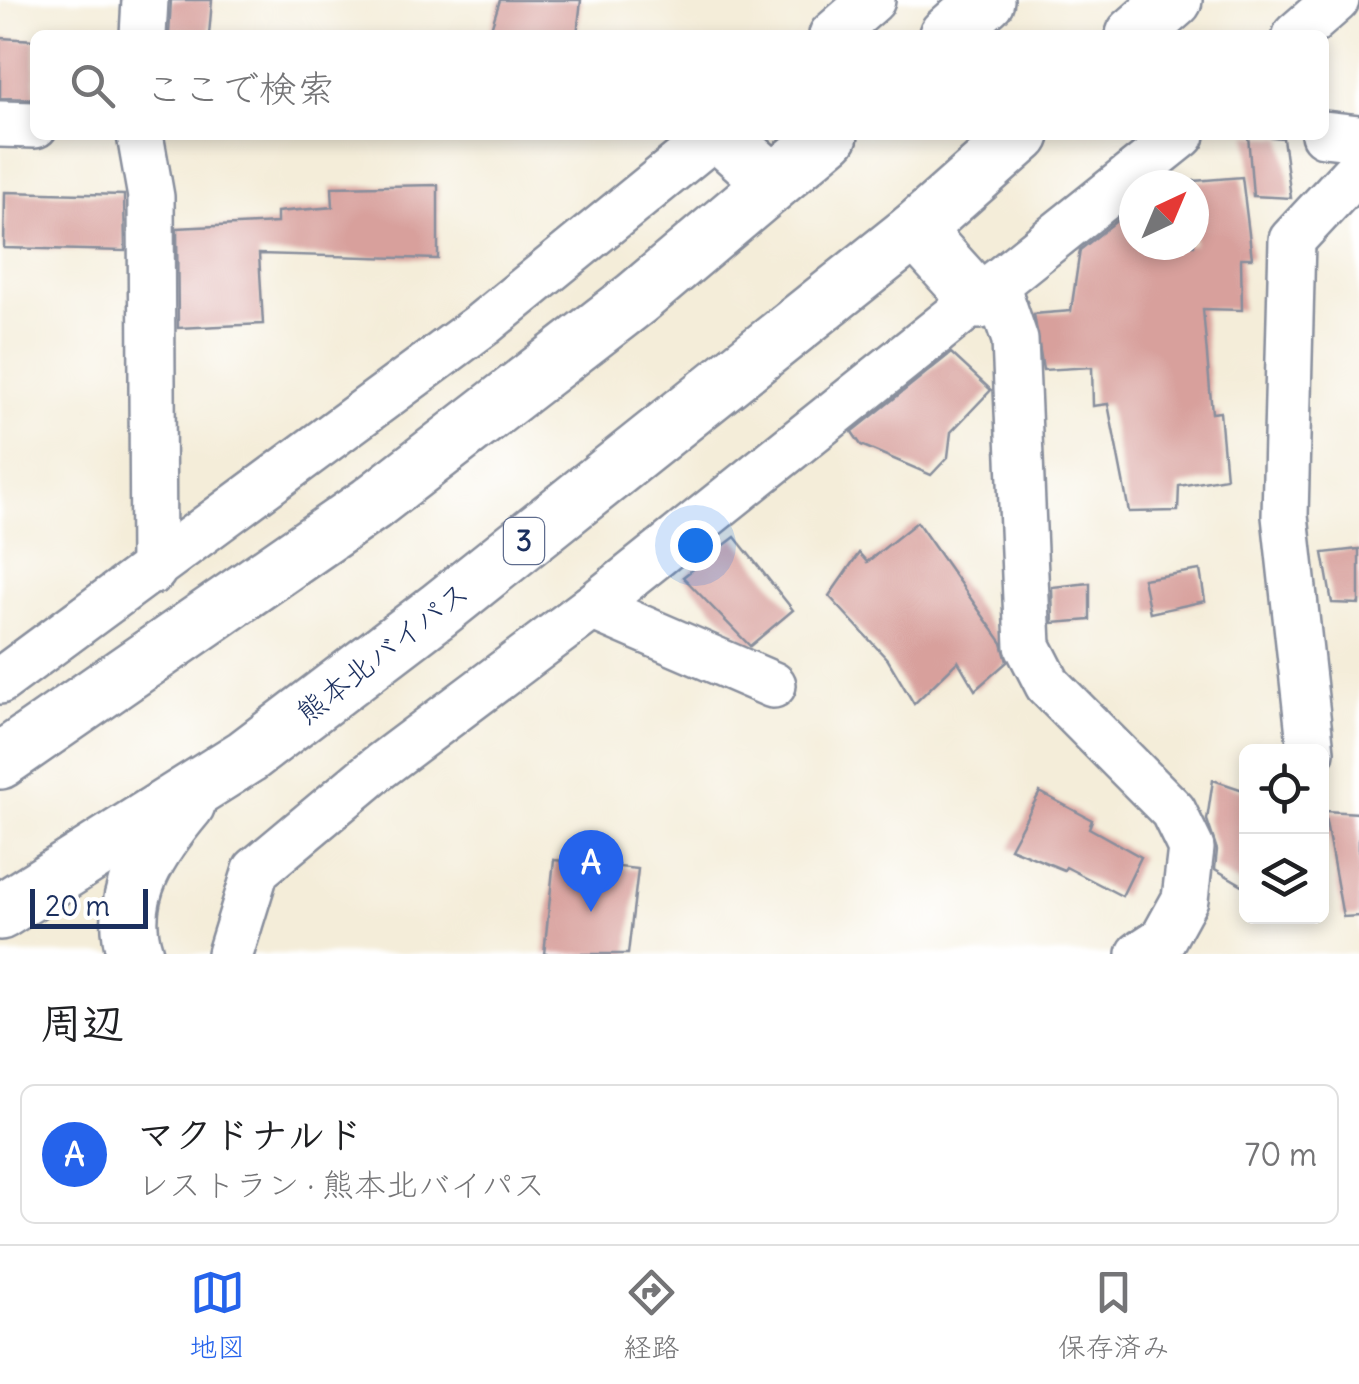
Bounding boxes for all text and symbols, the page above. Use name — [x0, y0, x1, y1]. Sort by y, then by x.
search box — [30, 30, 1329, 140]
icon: search — [65, 58, 120, 113]
text: ここで検索 — [145, 65, 335, 112]
north arrow — [1119, 170, 1209, 260]
road number: 3 — [504, 518, 544, 564]
your location — [670, 520, 721, 571]
street label: 熊本北バイパス — [288, 573, 476, 731]
map controls — [1239, 744, 1329, 924]
button: locate — [1239, 744, 1329, 834]
pin: A — [558, 830, 624, 912]
button: layers — [1239, 834, 1329, 924]
scale bar — [30, 884, 148, 928]
text: 20 m — [45, 888, 110, 924]
text: 周辺 — [40, 997, 124, 1049]
text: マクドナルド — [137, 1111, 363, 1158]
text: A — [64, 1134, 85, 1175]
text: 70 m — [1245, 1134, 1317, 1175]
text: レストラン · 熊本北バイパス — [137, 1164, 545, 1205]
tab: 地図 — [189, 1265, 245, 1365]
tab: 経路 — [623, 1265, 680, 1365]
tab: 保存済み — [1058, 1265, 1170, 1365]

